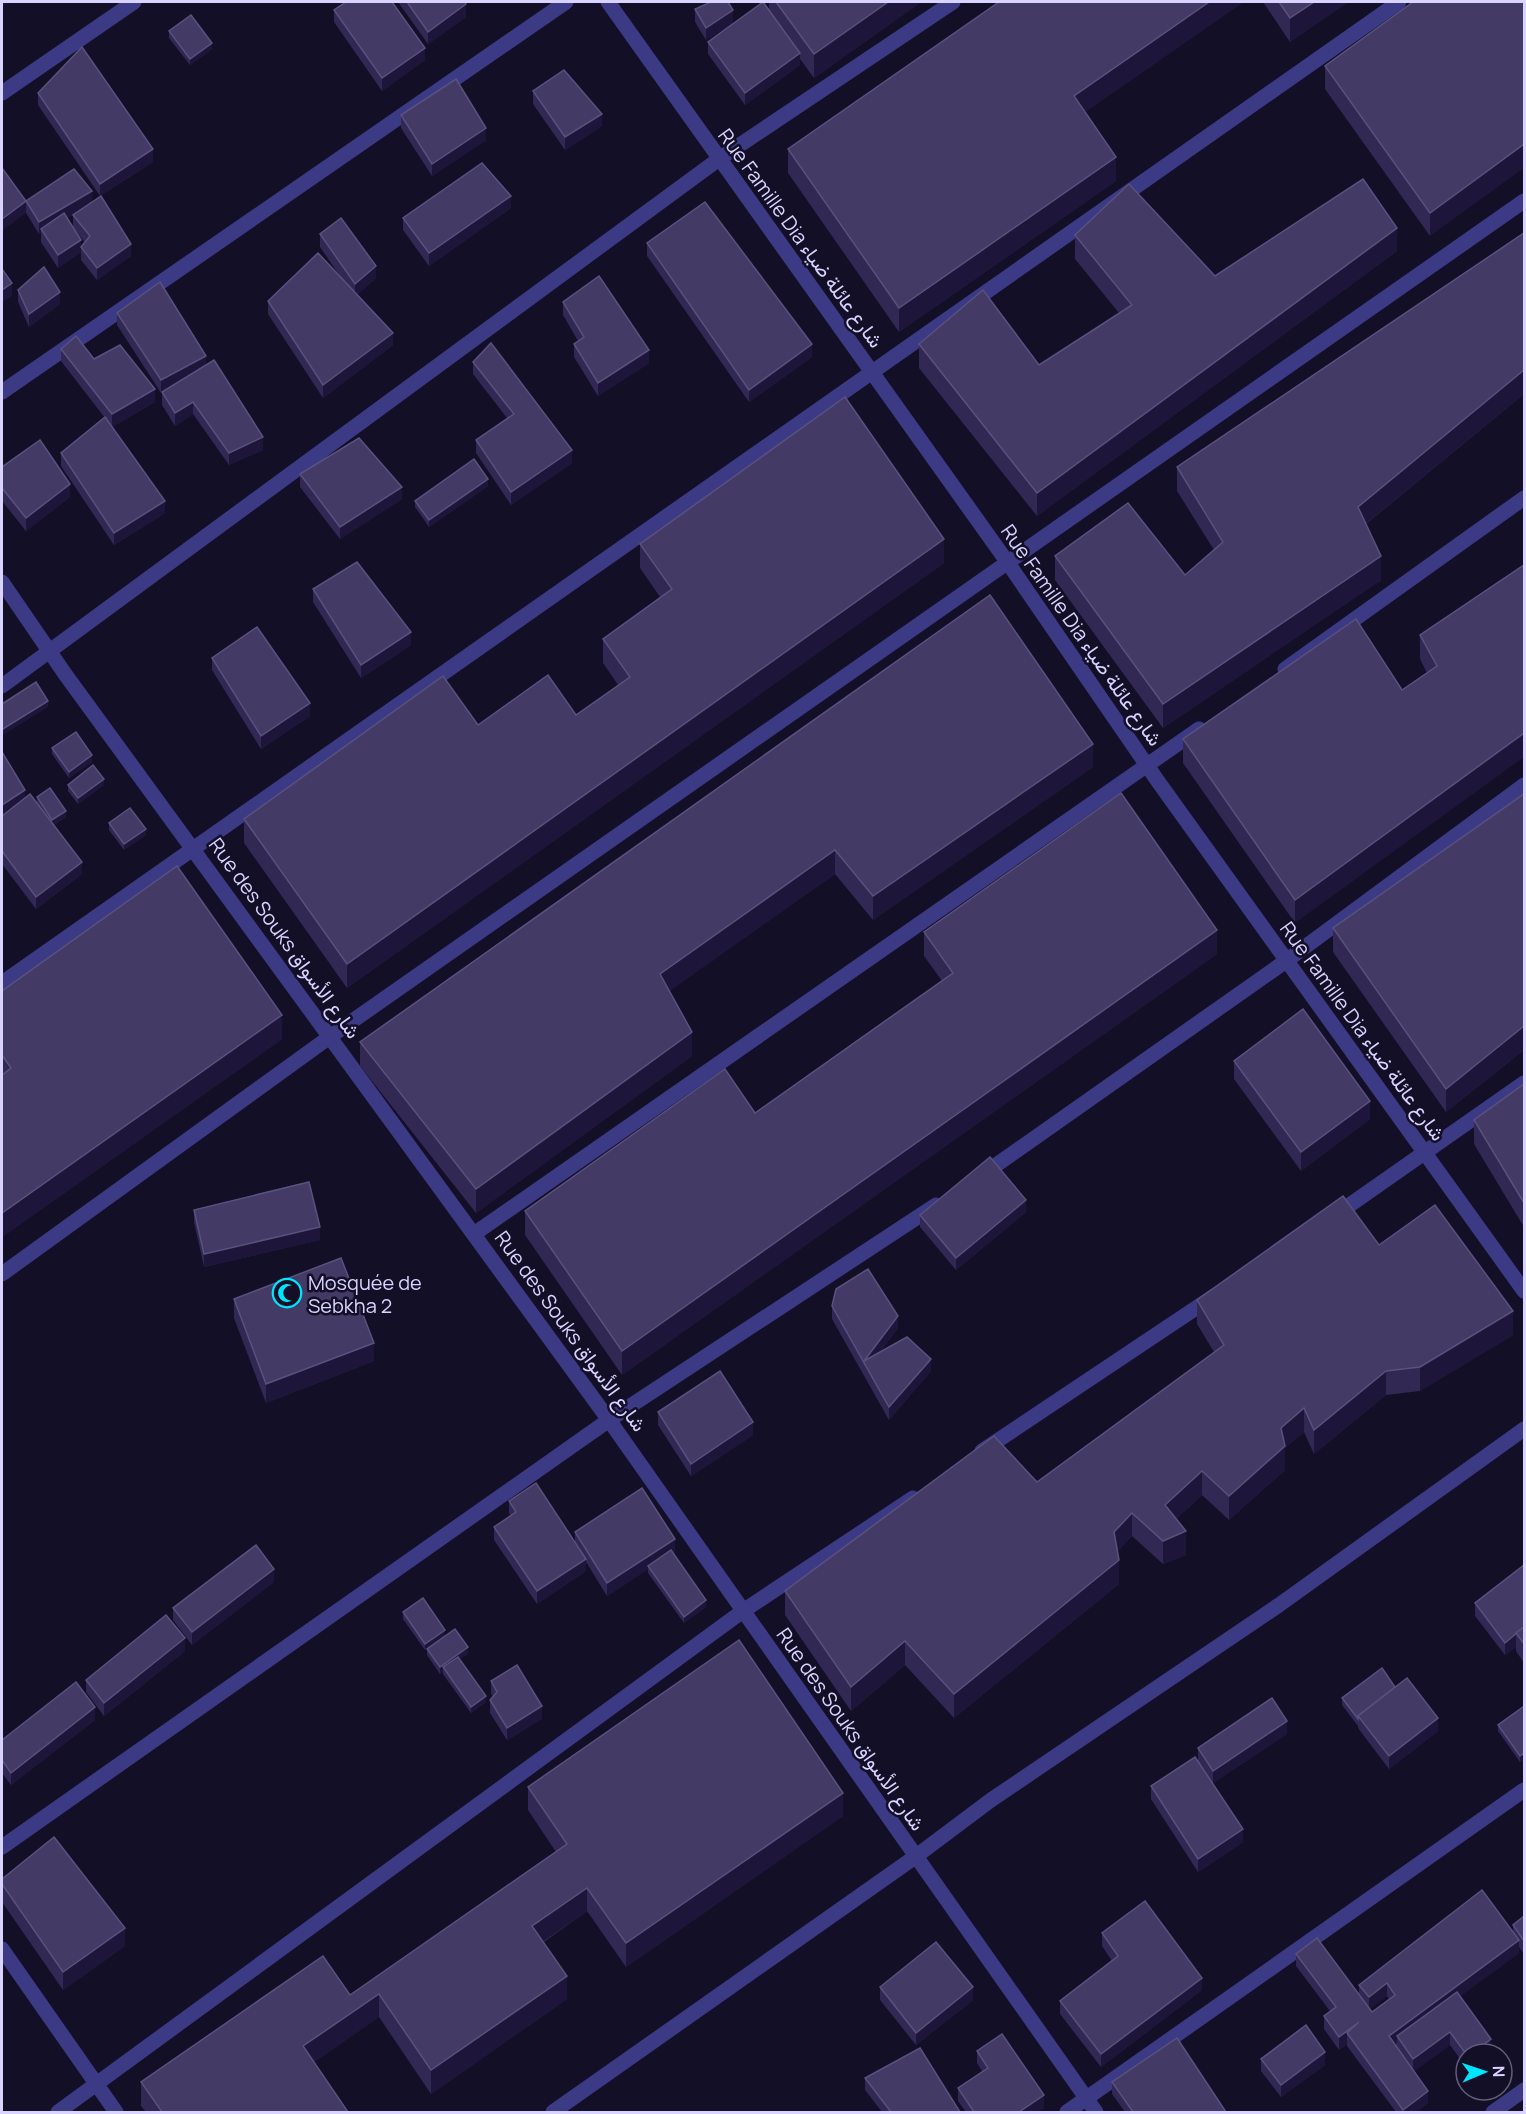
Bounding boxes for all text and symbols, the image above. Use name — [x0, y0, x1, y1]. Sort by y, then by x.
street label: Rue Famille Dia شارع عائلة ضياء — [711, 123, 890, 354]
street label: Rue Famille Dia شارع عائلة ضياء — [994, 519, 1169, 752]
street label: Rue des Souks شارع الأسواق — [202, 832, 367, 1044]
street label: Rue Famille Dia شارع عائلة ضياء — [1273, 916, 1452, 1147]
street label: Rue des Souks شارع الأسواق — [488, 1225, 653, 1437]
place label: Mosquée de Sebkha 2 — [308, 1269, 422, 1319]
mosque icon: Mosquée de Sebkha 2 — [271, 1277, 303, 1309]
street label: Rue des Souks شارع الأسواق — [770, 1622, 931, 1836]
north arrow — [1454, 2042, 1514, 2102]
text: N — [1488, 2065, 1510, 2078]

